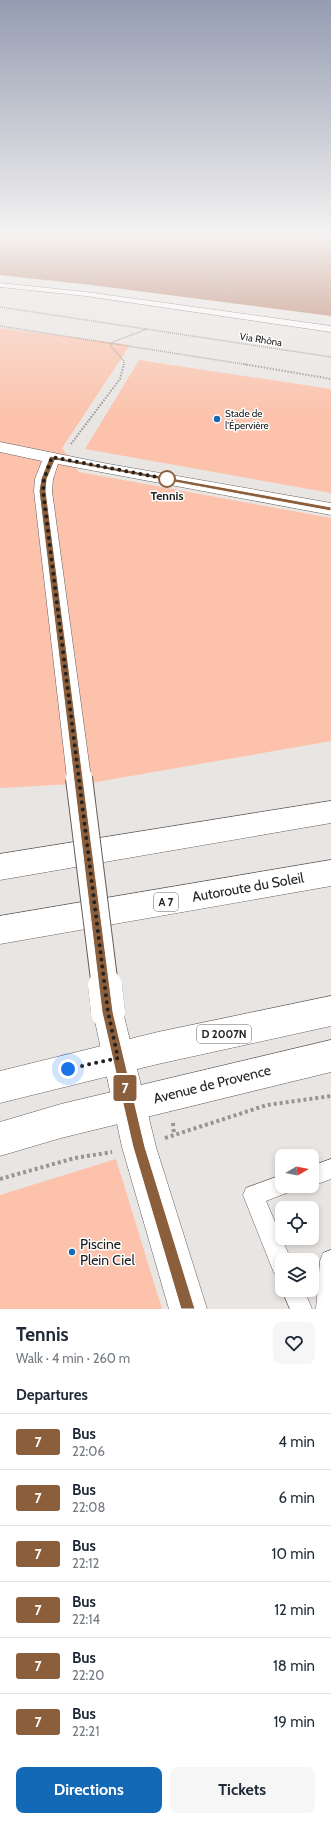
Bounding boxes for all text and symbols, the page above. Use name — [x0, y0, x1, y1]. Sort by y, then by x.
street label: Via Rhôna — [239, 330, 283, 349]
place label: Stade de l'Épervière — [225, 407, 269, 432]
marker: Stade de l'Épervière — [212, 414, 222, 424]
marker: Tennis — [158, 470, 176, 488]
place label: Tennis — [150, 488, 184, 503]
street label: Autoroute du Soleil — [191, 868, 306, 906]
road number: A 7 — [154, 893, 178, 911]
road number: D 2007N — [197, 1025, 251, 1043]
your location — [58, 1059, 78, 1079]
street label: Avenue de Provence — [151, 1061, 273, 1107]
line badge: 7 — [112, 1075, 138, 1101]
text: 7 — [121, 1079, 129, 1097]
north arrow — [275, 1149, 319, 1193]
map controls — [275, 1149, 319, 1297]
button: locate — [275, 1201, 319, 1245]
place label: Piscine Plein Ciel — [80, 1235, 135, 1269]
marker: Piscine Plein Ciel — [67, 1247, 77, 1257]
button: layers — [275, 1253, 319, 1297]
button: heart — [273, 1322, 315, 1364]
text: Tennis — [16, 1323, 69, 1346]
text: Walk · 4 min · 260 m — [16, 1350, 130, 1366]
text: Departures — [16, 1386, 88, 1404]
text: Bus — [72, 1425, 96, 1443]
text: 7 — [34, 1433, 42, 1451]
text: 4 min — [278, 1433, 315, 1451]
text: 22:06 — [72, 1443, 105, 1459]
text: Bus — [72, 1481, 96, 1499]
text: 7 — [34, 1489, 42, 1507]
text: 6 min — [278, 1489, 315, 1507]
text: 22:08 — [72, 1499, 105, 1515]
text: Bus — [72, 1537, 96, 1555]
text: 7 — [34, 1545, 42, 1563]
text: 10 min — [272, 1545, 315, 1563]
text: 22:12 — [72, 1555, 99, 1571]
text: Bus — [72, 1593, 96, 1611]
text: 7 — [34, 1601, 42, 1619]
text: 12 min — [274, 1601, 315, 1619]
text: 22:14 — [72, 1611, 100, 1627]
text: Bus — [72, 1649, 96, 1667]
text: 7 — [34, 1657, 42, 1675]
text: 18 min — [273, 1657, 315, 1675]
text: 22:20 — [72, 1667, 104, 1683]
text: Bus — [72, 1705, 96, 1723]
text: 7 — [34, 1713, 42, 1731]
text: 19 min — [273, 1713, 315, 1731]
text: 22:21 — [72, 1723, 99, 1739]
button: Directions — [16, 1767, 162, 1813]
button: Tickets — [170, 1767, 315, 1813]

